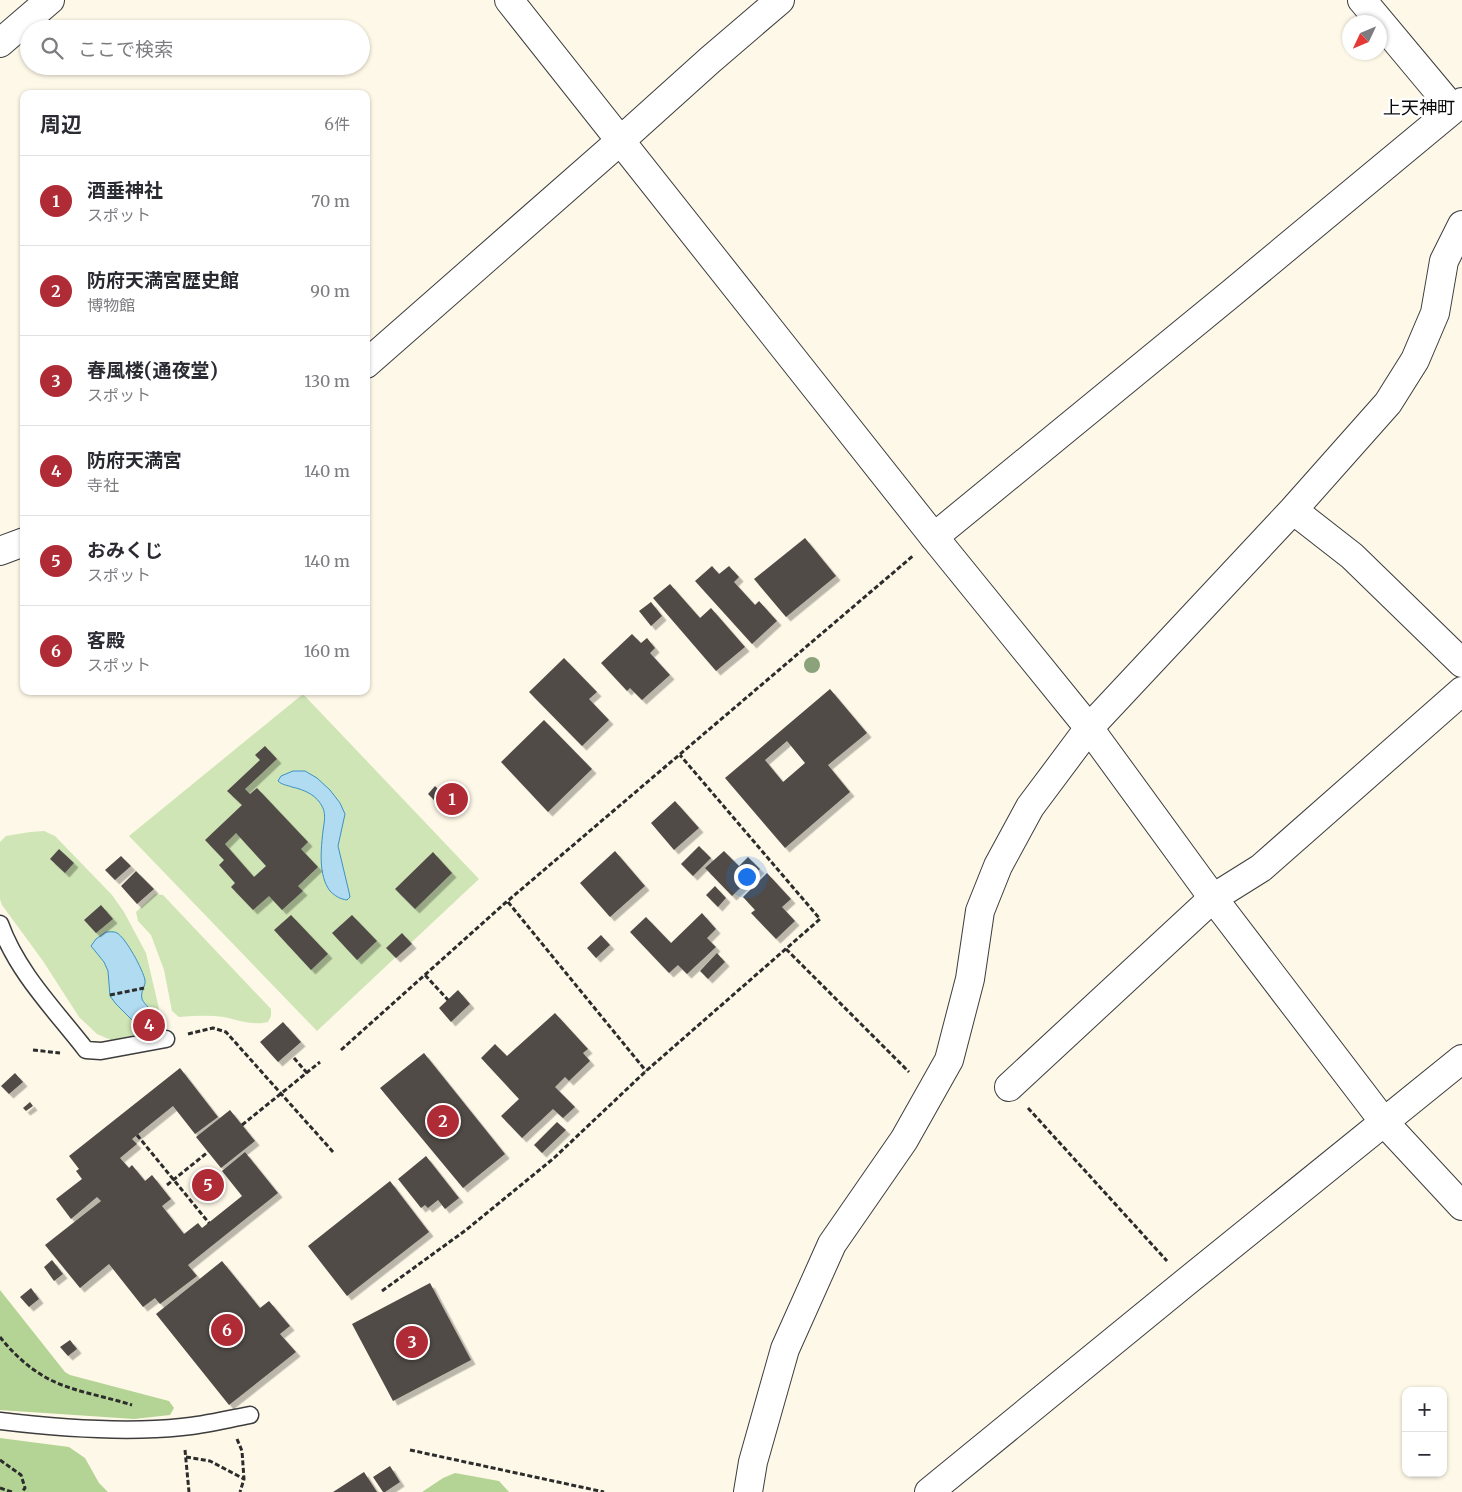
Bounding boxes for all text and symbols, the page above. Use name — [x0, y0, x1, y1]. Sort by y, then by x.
north arrow — [1342, 15, 1387, 60]
search box — [20, 20, 370, 75]
icon: search — [38, 34, 66, 62]
text: ここで検索 — [78, 37, 173, 61]
district label: 上天神町 — [1383, 96, 1455, 119]
text: 周辺 — [40, 111, 82, 138]
text: 6件 — [324, 114, 350, 134]
text: 酒垂神社 — [87, 178, 163, 202]
text: 1 — [52, 191, 60, 211]
text: 70 m — [311, 191, 350, 211]
text: スポット — [87, 205, 151, 225]
text: 防府天満宮歴史館 — [87, 268, 239, 292]
text: 2 — [51, 281, 61, 301]
text: 90 m — [310, 281, 350, 301]
text: 博物館 — [87, 295, 135, 315]
text: 春風楼(通夜堂) — [87, 358, 218, 382]
text: 3 — [51, 371, 61, 391]
text: 130 m — [304, 371, 350, 391]
text: スポット — [87, 385, 151, 405]
text: 防府天満宮 — [87, 448, 182, 472]
text: 4 — [51, 461, 61, 481]
text: 140 m — [304, 461, 350, 481]
text: 寺社 — [87, 475, 119, 495]
text: おみくじ — [87, 538, 163, 562]
text: 5 — [51, 551, 61, 571]
text: 140 m — [304, 551, 350, 571]
text: スポット — [87, 565, 151, 585]
text: 客殿 — [87, 628, 125, 652]
text: 6 — [51, 641, 61, 661]
text: 160 m — [304, 641, 350, 661]
text: スポット — [87, 655, 151, 675]
pin: 1 — [436, 780, 468, 818]
your location — [734, 864, 760, 890]
pin: 4 — [133, 1006, 165, 1044]
pin: 2 — [427, 1102, 459, 1140]
pin: 5 — [192, 1166, 224, 1204]
pin: 6 — [211, 1311, 243, 1349]
pin: 3 — [396, 1323, 428, 1361]
map controls — [1402, 1387, 1447, 1477]
button: + — [1402, 1387, 1447, 1432]
button: − — [1402, 1432, 1447, 1477]

